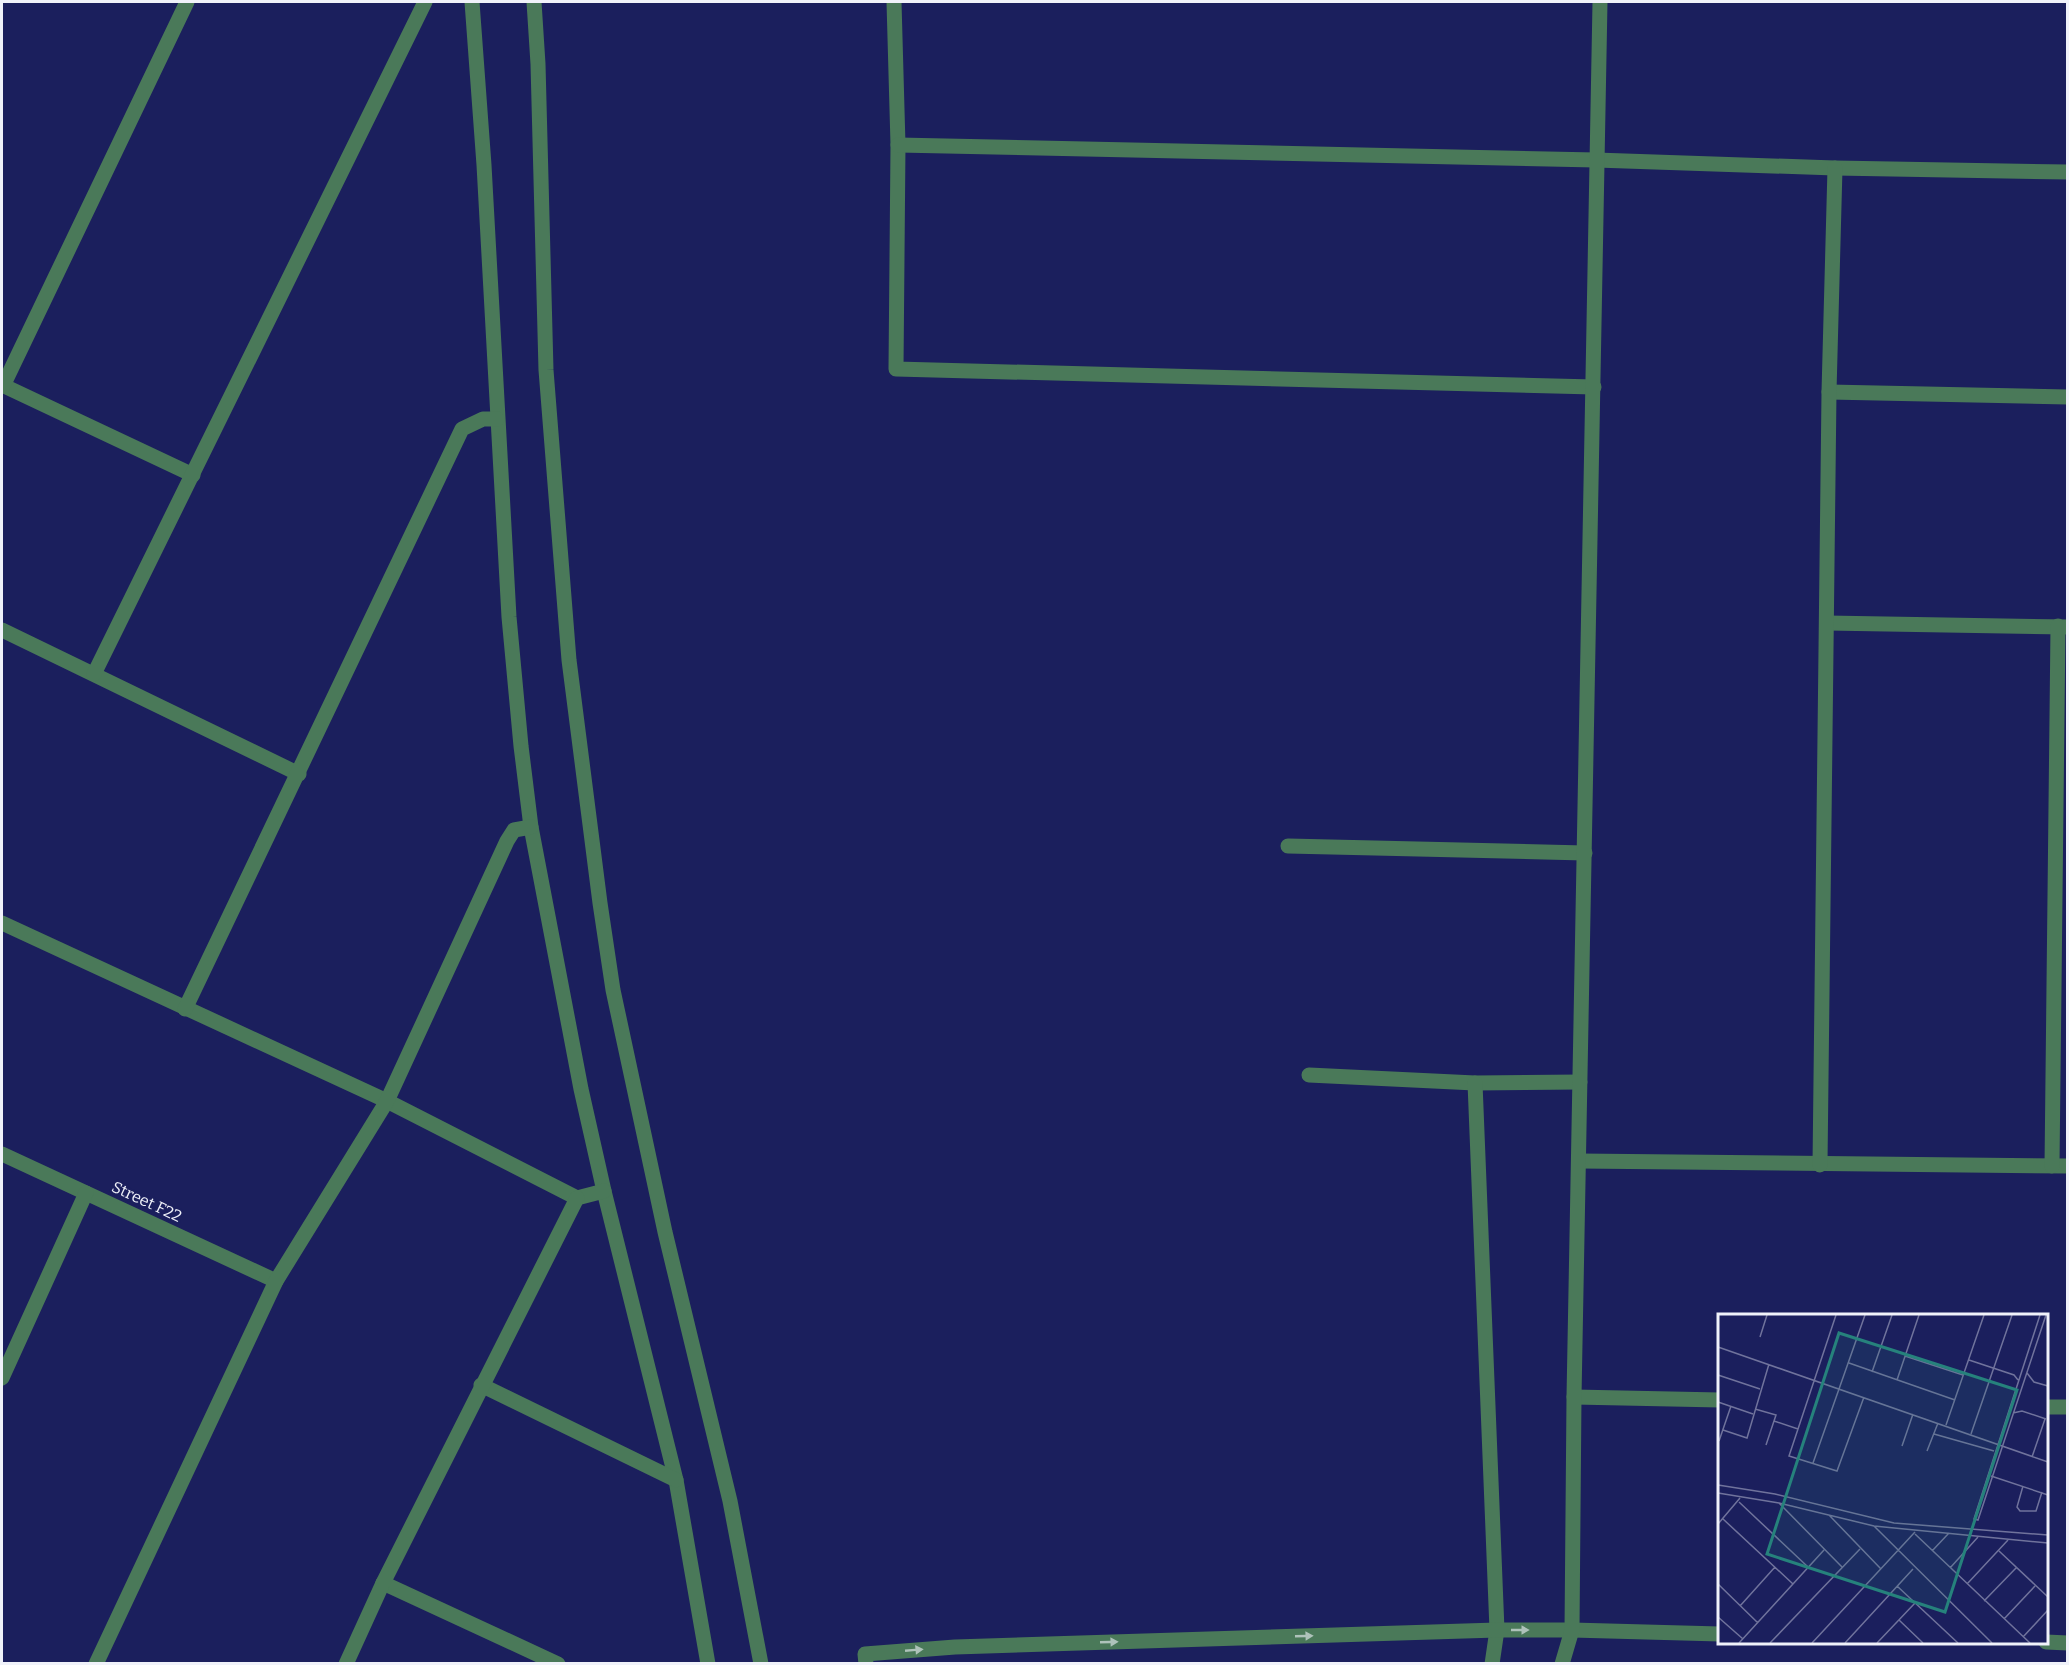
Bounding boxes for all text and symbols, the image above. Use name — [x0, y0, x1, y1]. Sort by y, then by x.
street label: Street F22 — [109, 1177, 185, 1226]
inset map — [1718, 1314, 2048, 1644]
one-way arrow — [1510, 1625, 1529, 1635]
one-way arrow — [1294, 1631, 1313, 1641]
one-way arrow — [1100, 1637, 1119, 1647]
one-way arrow — [905, 1645, 924, 1655]

